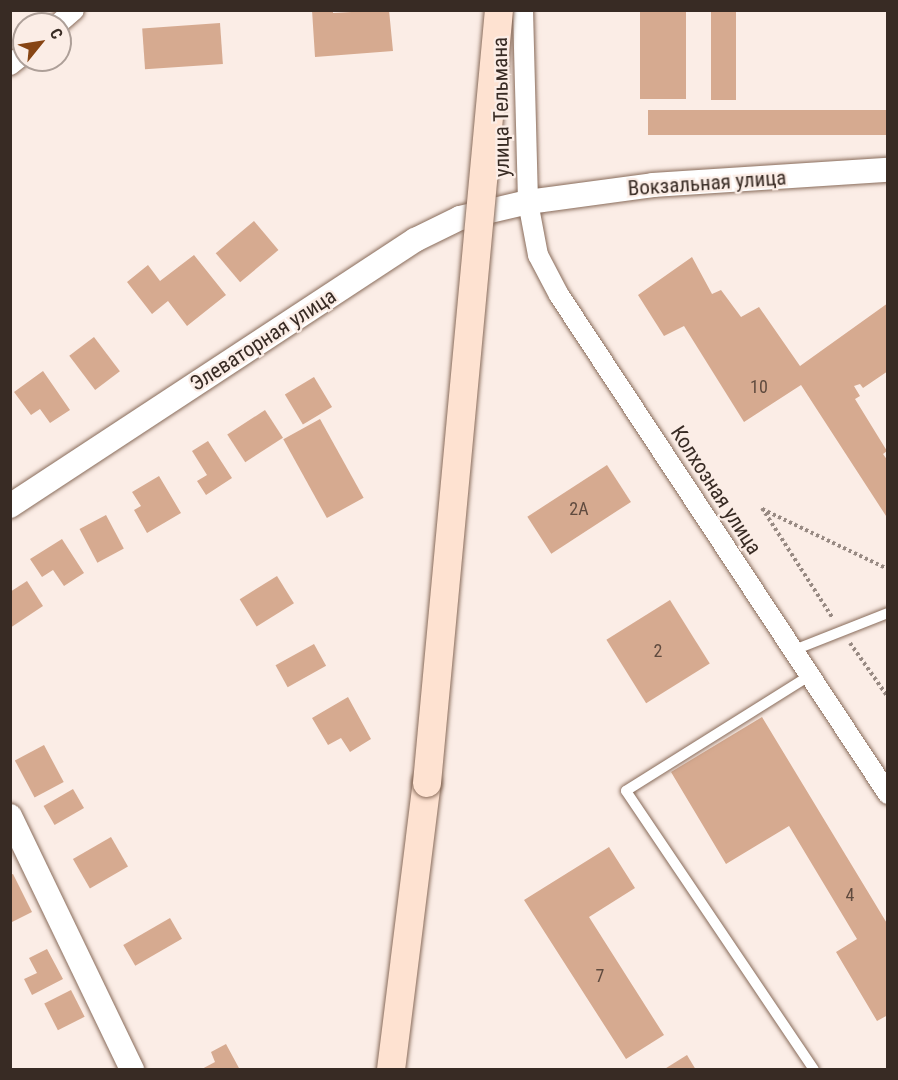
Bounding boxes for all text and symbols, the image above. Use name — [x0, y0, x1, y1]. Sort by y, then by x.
north arrow — [12, 12, 72, 72]
text: С — [46, 25, 67, 42]
street label: улица Тельмана — [487, 37, 515, 177]
street label: Вокзальная улица — [627, 165, 787, 201]
street label: Элеваторная улица — [185, 283, 341, 397]
house number: 10 — [750, 376, 768, 398]
street label: Колхозная улица — [665, 421, 767, 559]
house number: 2А — [569, 498, 589, 520]
house number: 2 — [654, 640, 662, 662]
house number: 4 — [846, 884, 854, 906]
house number: 7 — [596, 965, 604, 987]

